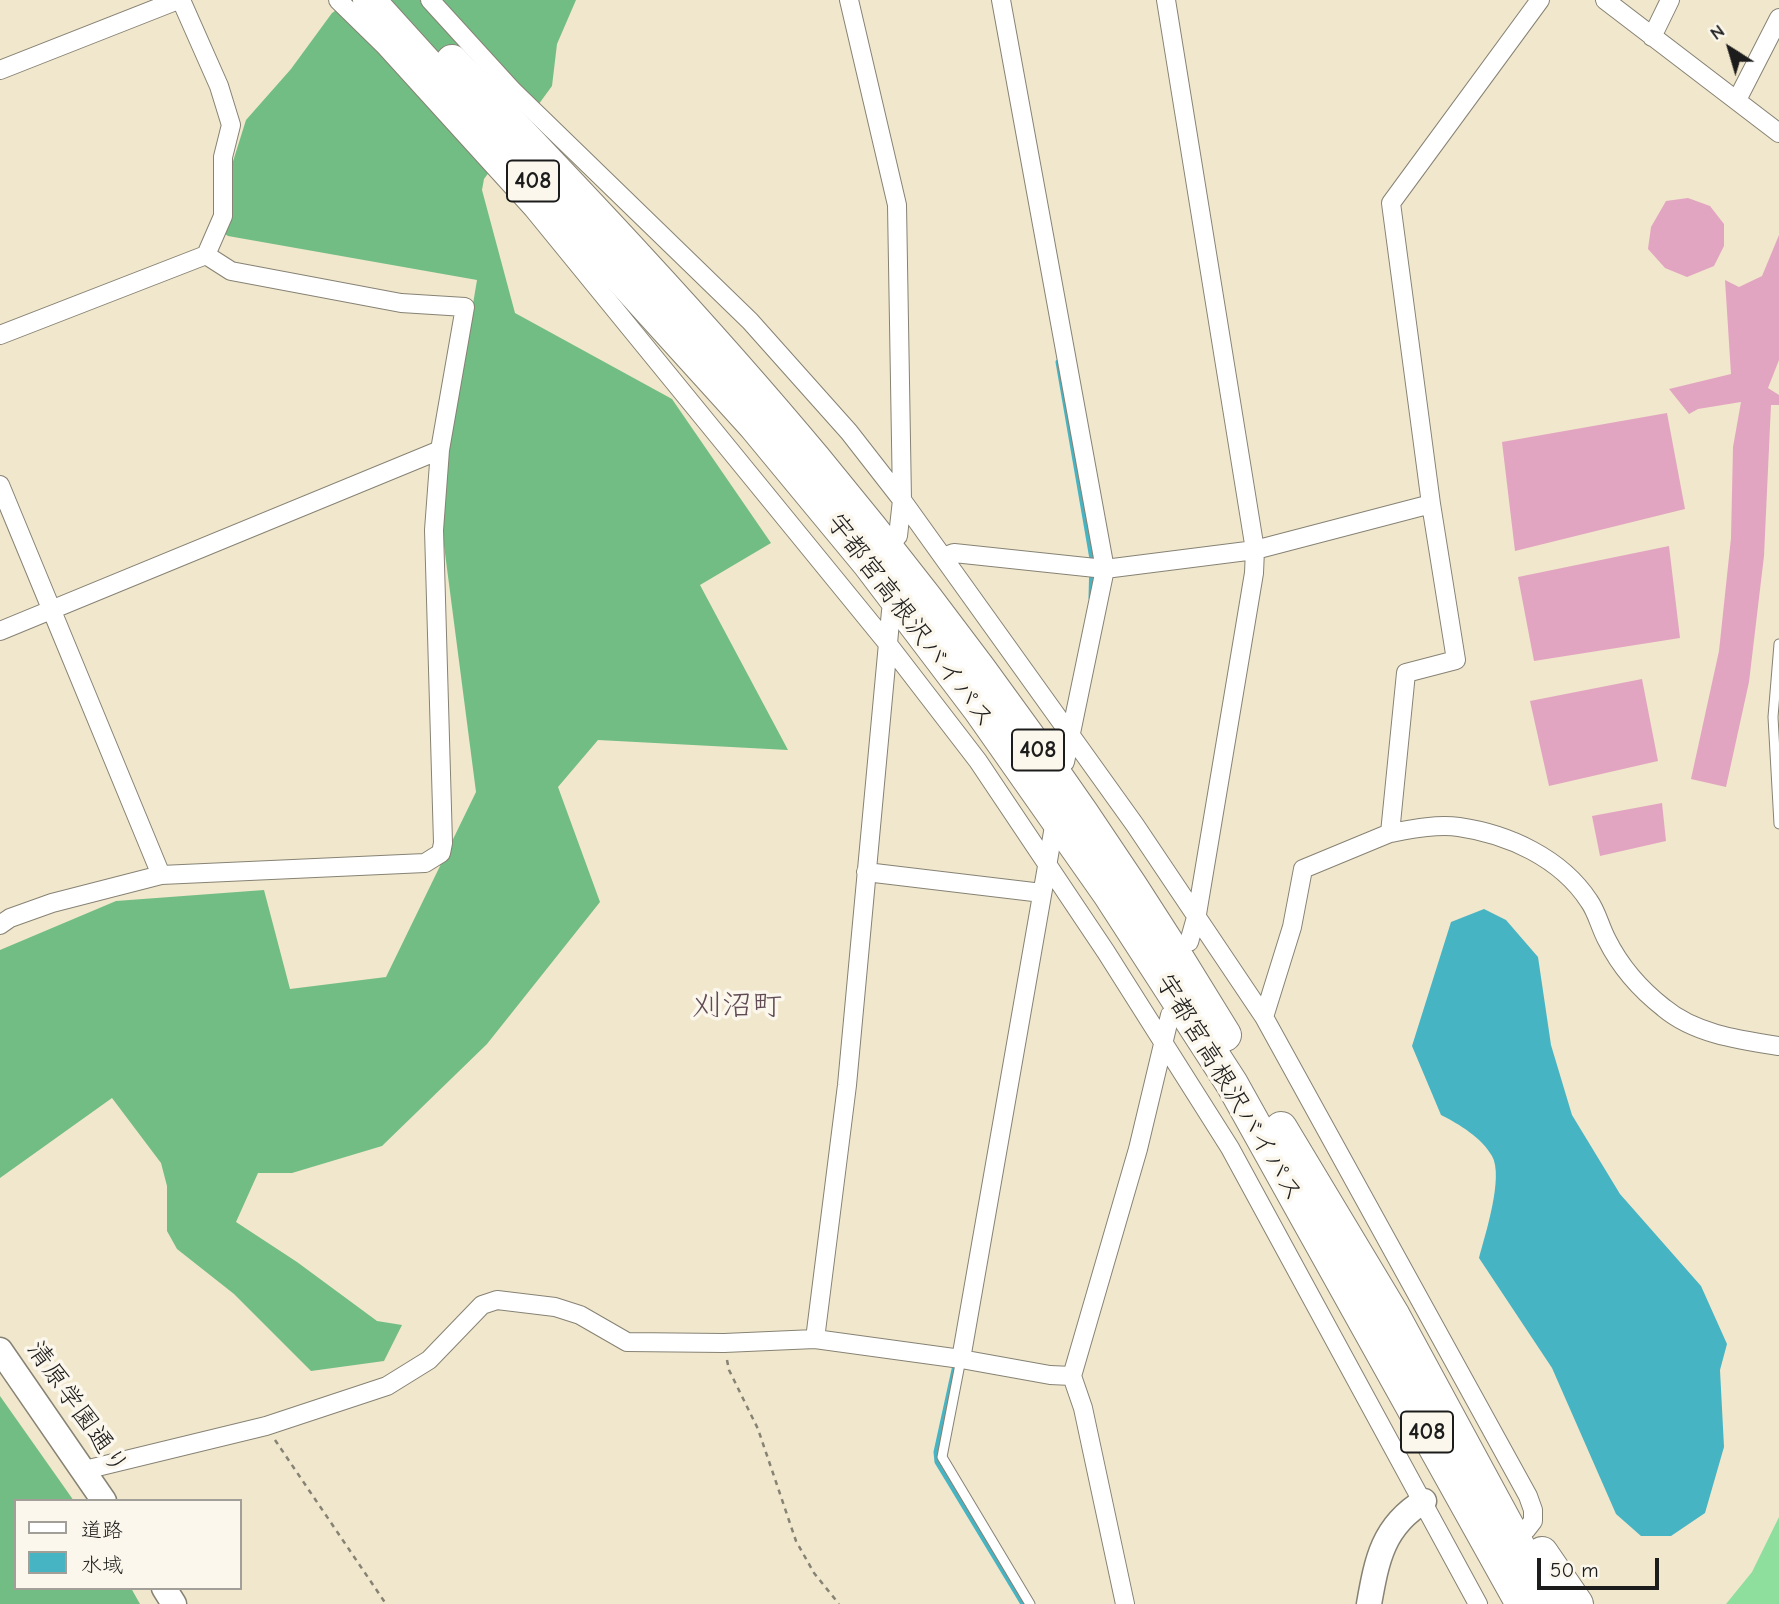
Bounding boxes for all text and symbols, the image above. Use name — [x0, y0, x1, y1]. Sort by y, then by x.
north arrow — [1695, 14, 1765, 84]
text: N — [1706, 20, 1729, 45]
road number: 408 — [507, 160, 559, 202]
street label: 宇都宮高根沢バイパス — [819, 508, 1001, 734]
road number: 408 — [1012, 730, 1064, 770]
street label: 宇都宮高根沢バイパス — [1149, 969, 1309, 1207]
district label: 刈沼町 — [692, 989, 782, 1025]
street label: 清原学園通り — [19, 1335, 135, 1481]
road number: 408 — [1401, 1412, 1453, 1452]
legend — [14, 1499, 242, 1590]
text: 道路 — [81, 1518, 123, 1542]
scale bar — [1541, 1544, 1664, 1588]
text: 水域 — [81, 1553, 123, 1577]
text: 50 m — [1550, 1558, 1599, 1582]

